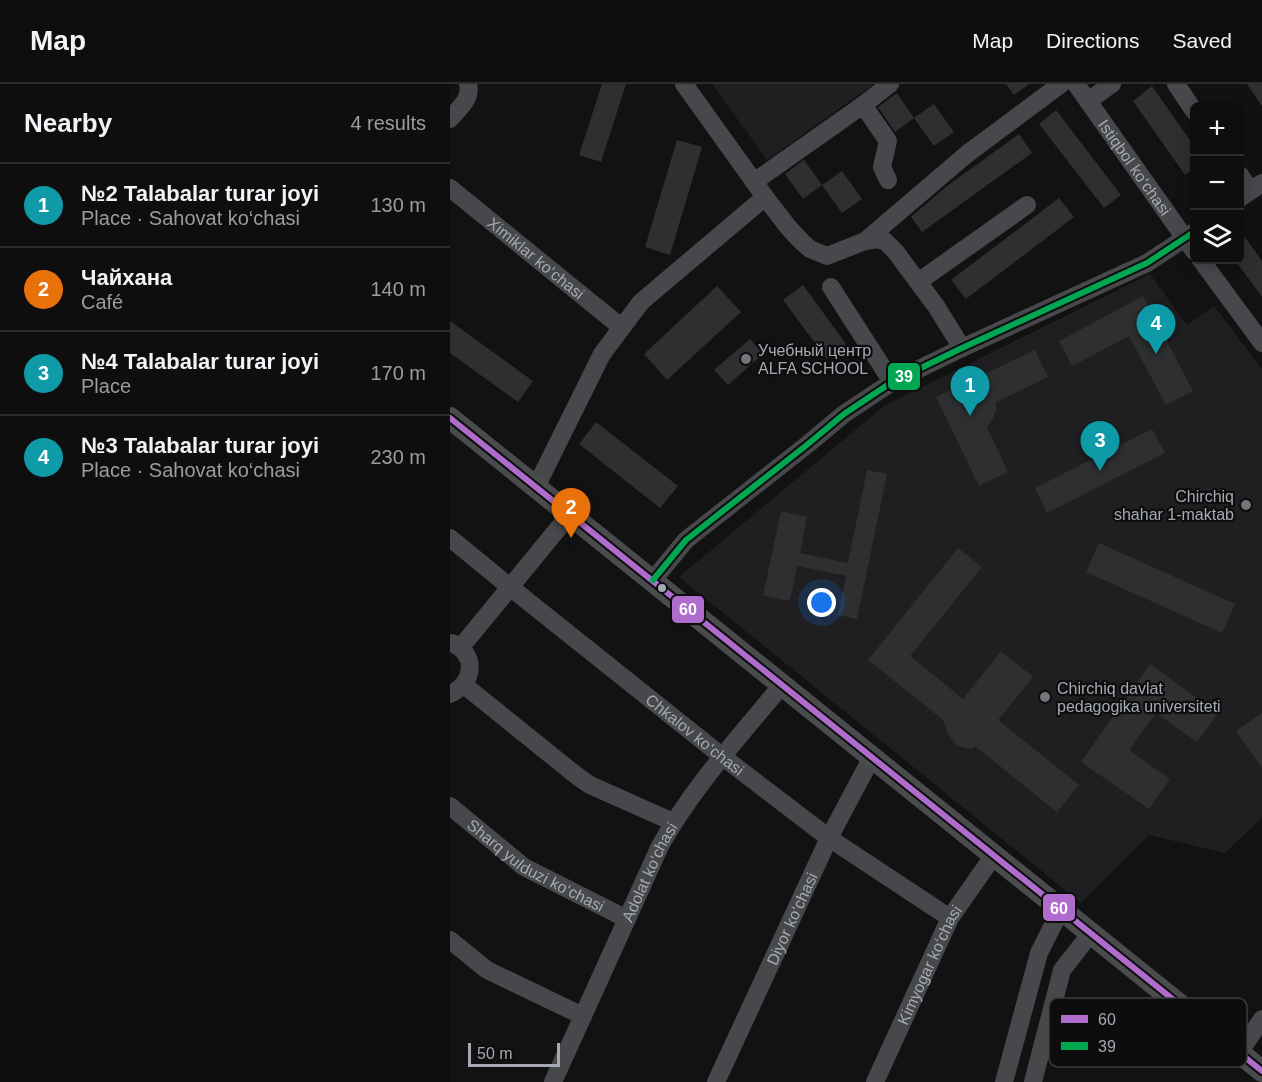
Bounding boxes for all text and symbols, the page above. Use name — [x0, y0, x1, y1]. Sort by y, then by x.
text: Map — [30, 25, 86, 56]
text: Map — [972, 29, 1013, 52]
text: Directions — [1046, 29, 1139, 52]
text: Saved — [1172, 29, 1232, 52]
map controls — [1190, 102, 1244, 264]
button: + — [1190, 102, 1244, 156]
text: Nearby — [24, 108, 112, 138]
text: 4 results — [350, 112, 426, 134]
street label: Istiqbol ko‘chasi — [1095, 117, 1174, 219]
button: − — [1190, 156, 1244, 210]
text: №2 Talabalar turar joyi — [81, 181, 319, 206]
text: 1 — [38, 194, 49, 216]
text: 130 m — [370, 194, 426, 216]
text: Place · Sahovat ko‘chasi — [81, 207, 300, 229]
button: layers — [1190, 210, 1244, 264]
street label: Ximiklar ko‘chasi — [484, 214, 587, 303]
text: Чайхана — [81, 265, 172, 290]
text: 2 — [38, 278, 49, 300]
text: 140 m — [370, 278, 426, 300]
text: Café — [81, 291, 123, 313]
pin: 4 — [1136, 304, 1176, 354]
place label: Учебный центр ALFA SCHOOL — [758, 342, 871, 377]
text: №4 Talabalar turar joyi — [81, 349, 319, 374]
marker: Учебный центр ALFA SCHOOL — [739, 352, 753, 366]
text: 3 — [38, 362, 49, 384]
text: 170 m — [370, 362, 426, 384]
line badge: 39 — [887, 362, 921, 391]
pin: 1 — [950, 366, 990, 416]
text: 39 — [895, 368, 913, 385]
text: Place — [81, 375, 131, 397]
pin: 3 — [1080, 422, 1120, 471]
text: №3 Talabalar turar joyi — [81, 433, 319, 458]
text: 4 — [38, 446, 49, 468]
text: 230 m — [370, 446, 426, 468]
text: Place · Sahovat ko‘chasi — [81, 459, 300, 481]
pin: 2 — [552, 488, 590, 538]
place label: Chirchiq shahar 1-maktab — [1114, 488, 1234, 523]
marker: Chirchiq shahar 1-maktab — [1239, 498, 1253, 512]
unlabelled marker — [656, 582, 668, 594]
your location — [807, 588, 836, 617]
line badge: 60 — [671, 595, 705, 624]
text: 60 — [679, 601, 697, 618]
place label: Chirchiq davlat pedagogika universiteti — [1057, 680, 1221, 715]
marker: Chirchiq davlat pedagogika universiteti — [1038, 690, 1052, 704]
street label: Chkalov ko‘chasi — [642, 691, 747, 779]
street label: Sharq yulduzi ko‘chasi — [464, 816, 607, 915]
street label: Adolat ko‘chasi — [619, 820, 681, 924]
street label: Diyor ko‘chasi — [763, 870, 821, 968]
line badge: 60 — [1042, 893, 1076, 922]
text: 60 — [1050, 900, 1068, 917]
street label: Kimyogar ko‘chasi — [894, 902, 965, 1027]
legend — [1049, 998, 1247, 1067]
text: 60 — [1098, 1011, 1116, 1028]
text: 39 — [1098, 1038, 1116, 1055]
scale bar — [468, 1040, 560, 1068]
text: 50 m — [477, 1045, 513, 1062]

